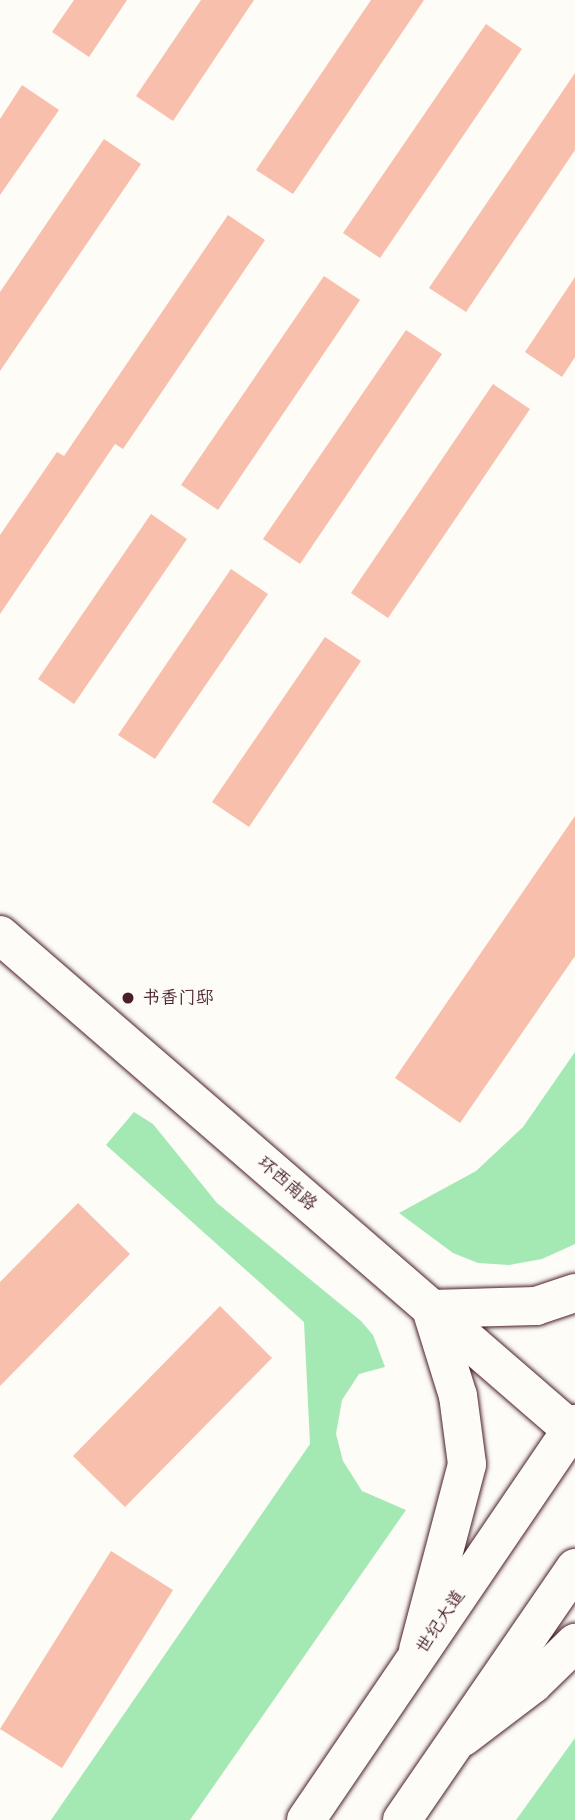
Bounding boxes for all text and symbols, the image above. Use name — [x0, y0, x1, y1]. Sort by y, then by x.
place label: 书香门邸 — [142, 987, 214, 1009]
marker: 书香门邸 — [120, 990, 136, 1006]
street label: 环西南路 — [253, 1152, 321, 1216]
street label: 世纪大道 — [412, 1586, 470, 1658]

